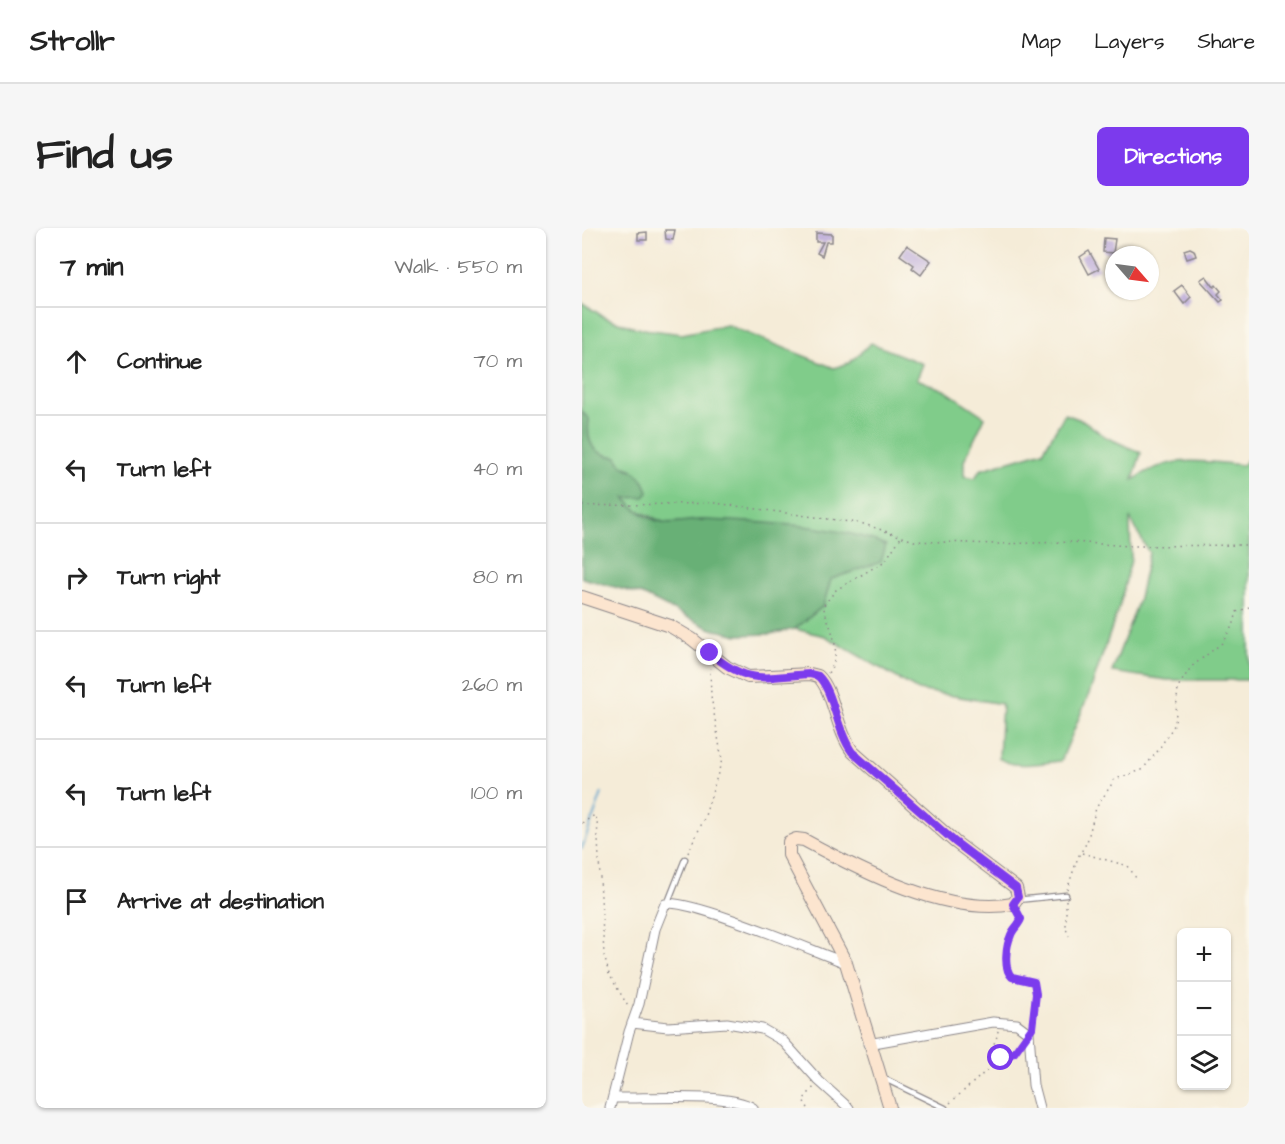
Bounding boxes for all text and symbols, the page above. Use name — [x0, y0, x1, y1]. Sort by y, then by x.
text: Strollr — [30, 22, 115, 61]
text: Map — [1021, 27, 1061, 56]
text: Layers — [1094, 27, 1164, 56]
text: Share — [1197, 27, 1255, 56]
text: Find us — [36, 127, 173, 185]
button: Directions — [1097, 127, 1249, 186]
north arrow — [1105, 246, 1159, 300]
text: 7 min — [60, 249, 124, 285]
text: Walk · 550 m — [394, 253, 522, 281]
icon: ahead — [60, 345, 93, 378]
text: Continue — [117, 346, 202, 377]
text: 70 m — [474, 347, 522, 375]
icon: left — [60, 453, 93, 486]
text: Turn left — [117, 454, 211, 485]
text: 40 m — [472, 455, 522, 483]
icon: right — [60, 561, 93, 594]
text: Turn right — [117, 562, 220, 593]
text: 80 m — [473, 563, 522, 591]
route end — [696, 639, 722, 665]
icon: left — [60, 669, 93, 702]
text: Turn left — [117, 670, 211, 701]
text: 260 m — [462, 671, 522, 699]
icon: left — [60, 777, 93, 810]
text: Turn left — [117, 778, 211, 809]
text: 100 m — [471, 779, 522, 807]
icon: arrive — [60, 885, 93, 918]
text: Arrive at destination — [117, 886, 324, 917]
map controls — [1177, 928, 1231, 1090]
button: + — [1177, 928, 1231, 982]
button: − — [1177, 982, 1231, 1036]
button: layers — [1177, 1036, 1231, 1090]
route start — [987, 1044, 1013, 1070]

